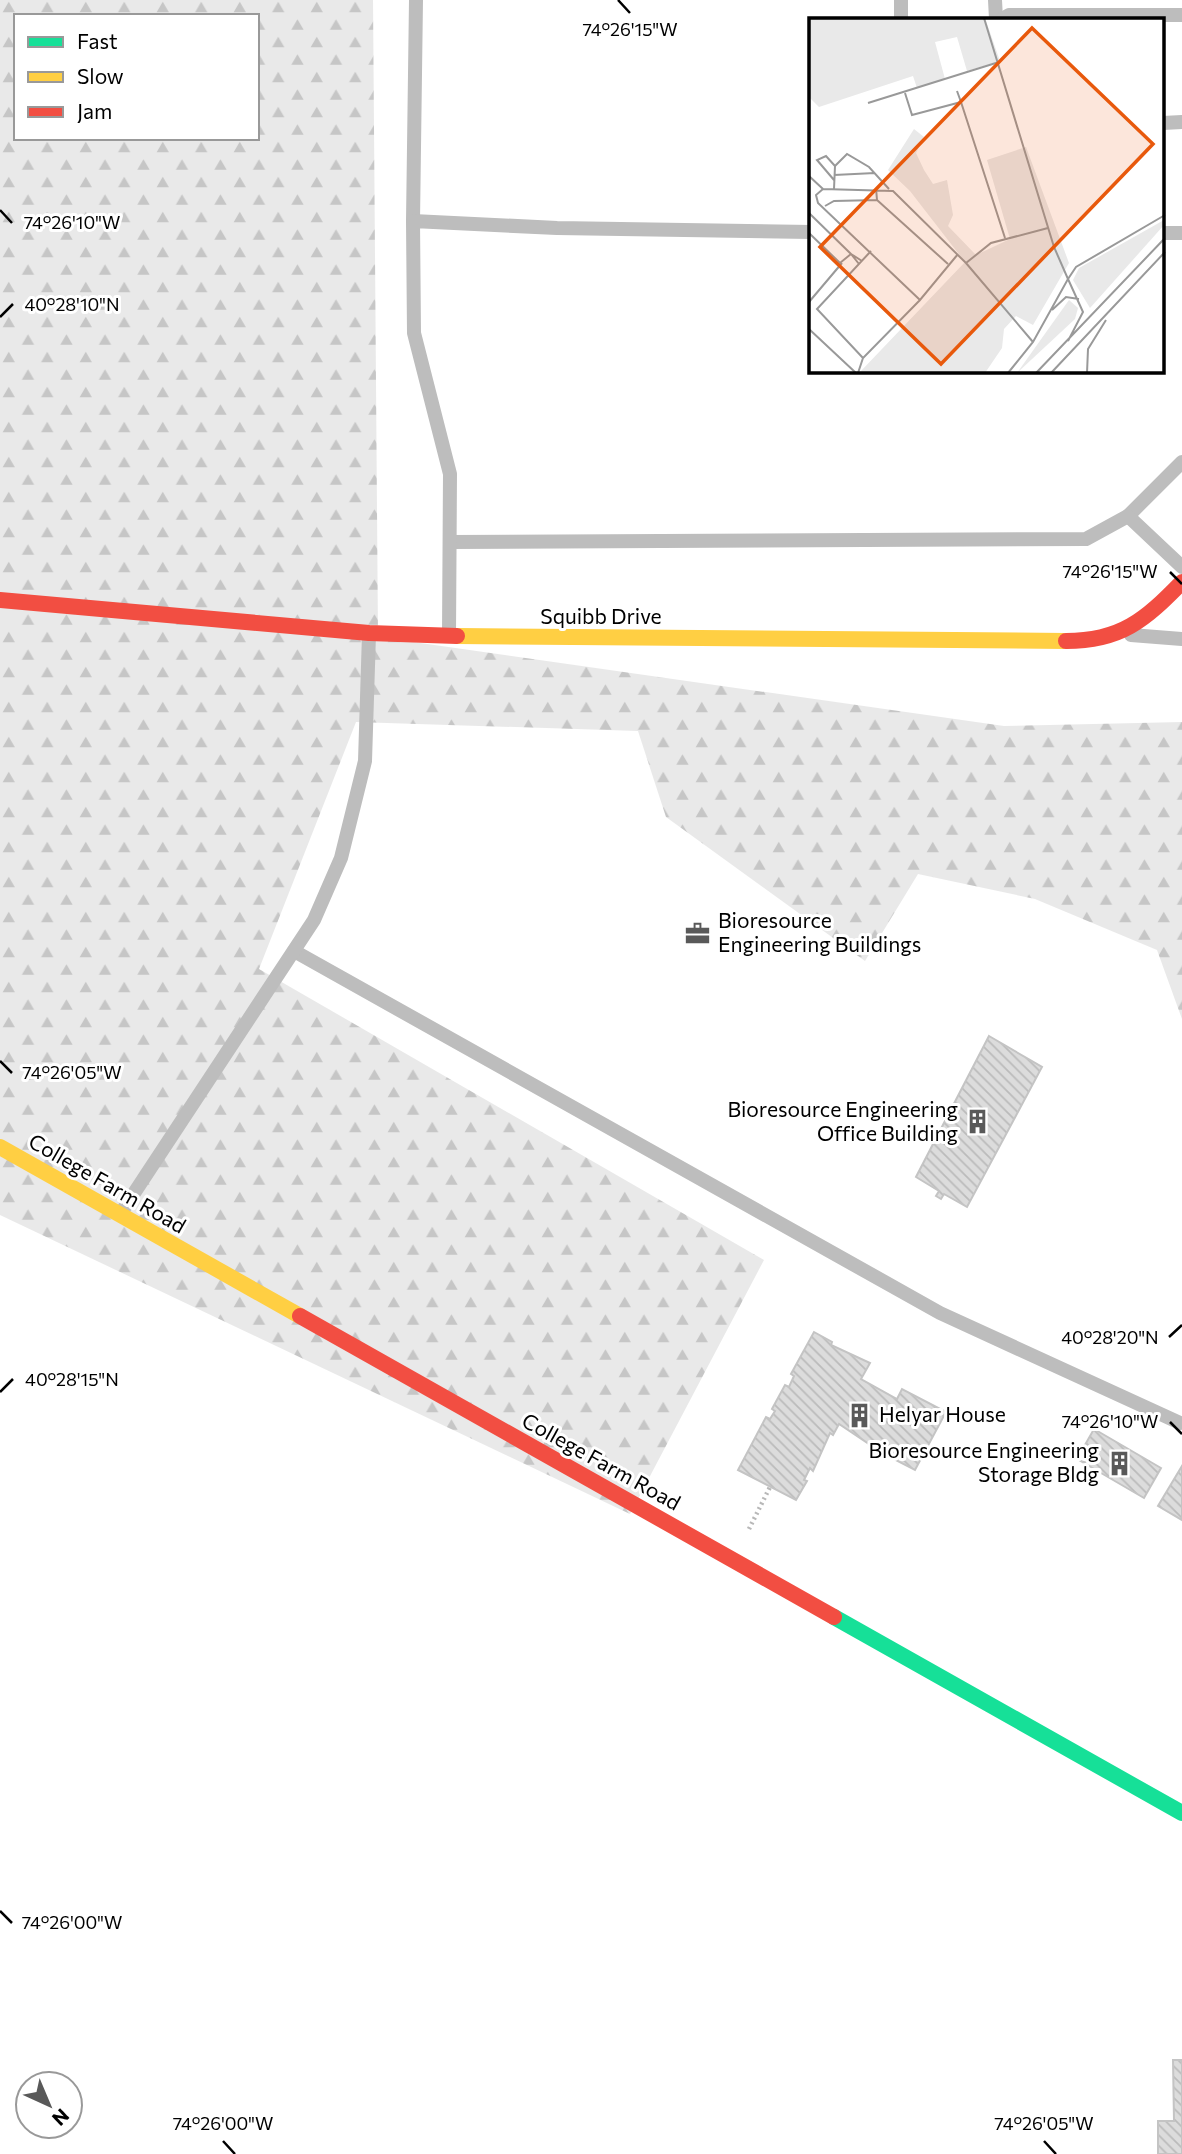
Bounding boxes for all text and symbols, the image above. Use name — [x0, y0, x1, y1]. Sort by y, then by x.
legend — [14, 14, 259, 140]
text: 74°26'15"W — [582, 18, 678, 40]
inset map — [809, 18, 1164, 373]
text: Fast — [77, 28, 118, 53]
text: Slow — [77, 63, 124, 88]
text: Jam — [77, 98, 112, 123]
text: 74°26'10"W — [24, 211, 120, 233]
text: 40°28'10"N — [24, 293, 120, 315]
text: 74°26'15"W — [1062, 560, 1158, 582]
street label: Squibb Drive — [540, 603, 662, 628]
place label: Bioresource Engineering Buildings — [718, 907, 921, 956]
office icon: Bioresource Engineering Buildings — [684, 919, 712, 947]
text: 74°26'05"W — [22, 1061, 122, 1083]
place label: Bioresource Engineering Office Building — [727, 1096, 958, 1145]
building icon: Bioresource Engineering Office Building — [964, 1108, 992, 1136]
street label: College Farm Road — [25, 1128, 191, 1238]
text: 40°28'20"N — [1061, 1326, 1159, 1348]
text: 40°28'15"N — [25, 1368, 119, 1390]
building icon: Helyar House — [845, 1401, 873, 1429]
place label: Helyar House — [879, 1401, 1006, 1426]
street label: College Farm Road — [518, 1407, 685, 1515]
text: 74°26'10"W — [1062, 1410, 1158, 1432]
place label: Bioresource Engineering Storage Bldg — [868, 1437, 1099, 1486]
building icon: Bioresource Engineering Storage Bldg — [1105, 1449, 1133, 1477]
text: 74°26'00"W — [22, 1911, 122, 1933]
north arrow — [14, 2070, 84, 2140]
text: N — [48, 2104, 74, 2131]
text: 74°26'00"W — [173, 2112, 273, 2134]
text: 74°26'05"W — [994, 2112, 1094, 2134]

